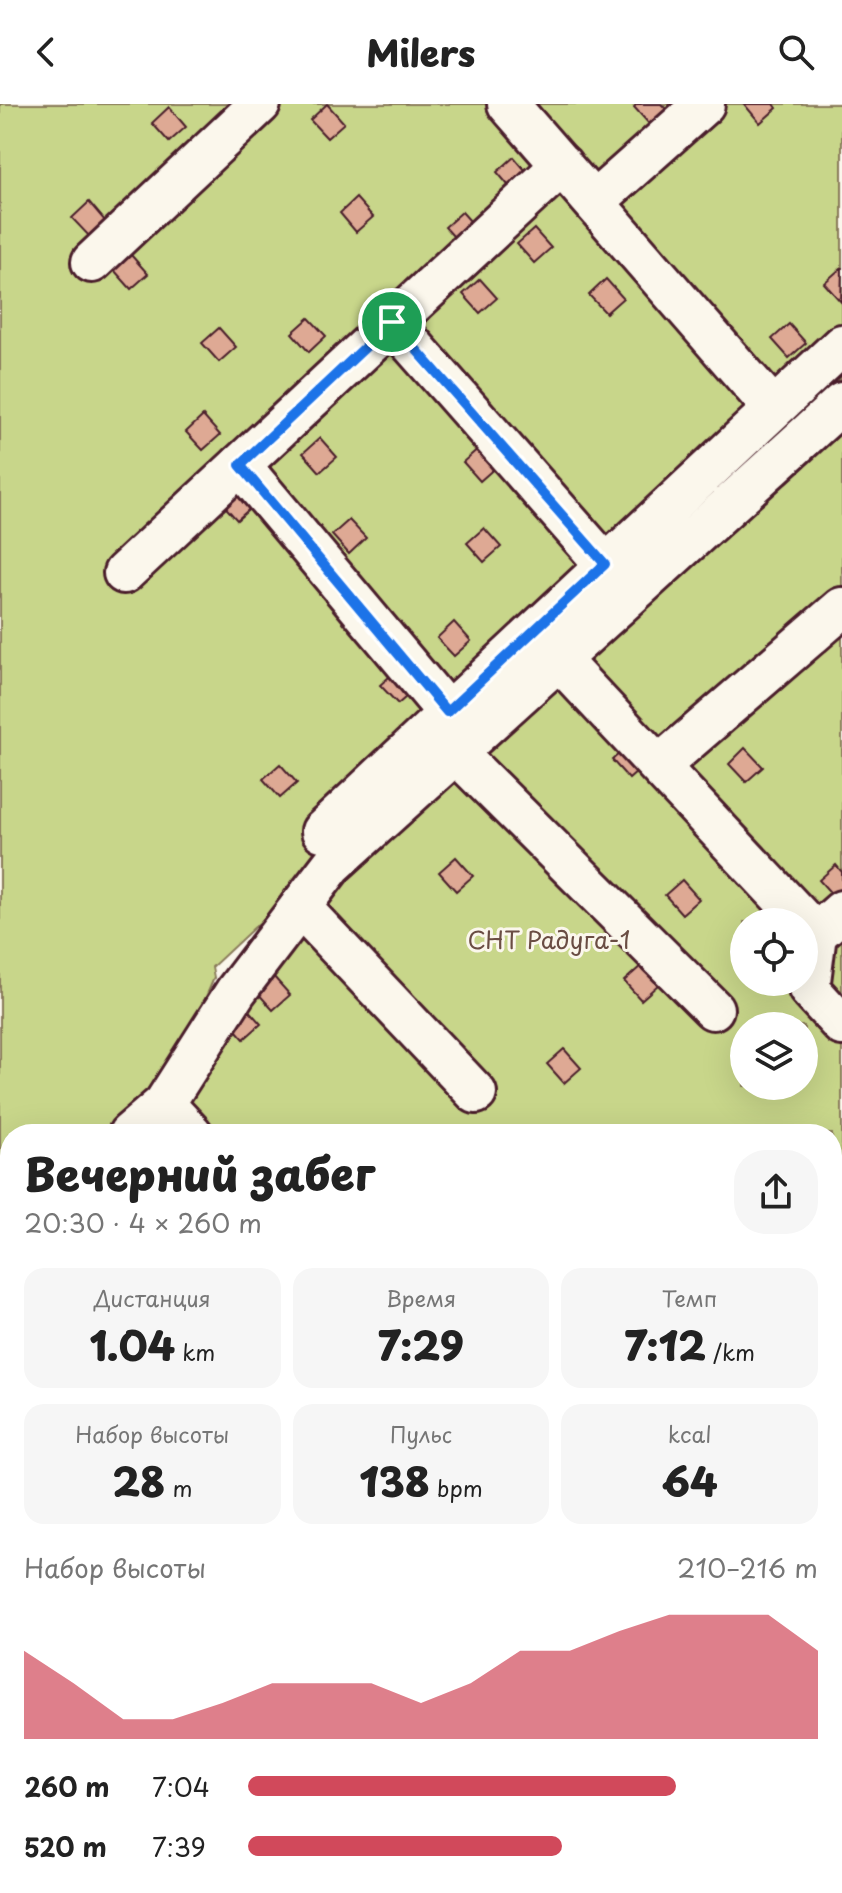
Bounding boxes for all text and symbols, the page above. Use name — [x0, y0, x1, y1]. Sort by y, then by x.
text: Milers — [366, 25, 476, 79]
icon: back — [24, 30, 68, 74]
icon: search — [774, 30, 818, 74]
pin — [358, 288, 426, 356]
icon: arrive — [370, 300, 414, 344]
map controls — [730, 908, 818, 1100]
button: locate — [730, 908, 818, 996]
park label: СНТ Радуга-1 — [467, 921, 631, 957]
button: layers — [730, 1012, 818, 1100]
text: Вечерний забег — [24, 1140, 375, 1206]
button: share — [734, 1150, 818, 1234]
text: 20:30 · 4 × 260 m — [24, 1203, 262, 1242]
text: Дистанция — [94, 1281, 211, 1314]
text: Время — [386, 1281, 456, 1314]
text: Темп — [662, 1281, 717, 1314]
text: 1.04 — [89, 1314, 175, 1375]
text: 7:29 — [378, 1314, 464, 1375]
text: 7:12 — [624, 1314, 706, 1375]
text: km — [175, 1335, 215, 1368]
text: /km — [706, 1335, 755, 1368]
text: Набор высоты — [75, 1417, 229, 1450]
text: Пульс — [390, 1417, 452, 1450]
text: kcal — [668, 1417, 712, 1450]
text: 28 — [112, 1450, 165, 1511]
text: 138 — [359, 1450, 430, 1511]
text: 64 — [662, 1450, 718, 1511]
text: m — [165, 1471, 193, 1504]
text: bpm — [430, 1471, 483, 1504]
text: Набор высоты — [24, 1548, 206, 1587]
text: 210–216 m — [677, 1548, 818, 1587]
text: 260 m — [24, 1767, 110, 1806]
text: 7:04 — [152, 1767, 210, 1806]
text: 520 m — [24, 1827, 107, 1866]
text: 7:39 — [152, 1827, 206, 1866]

